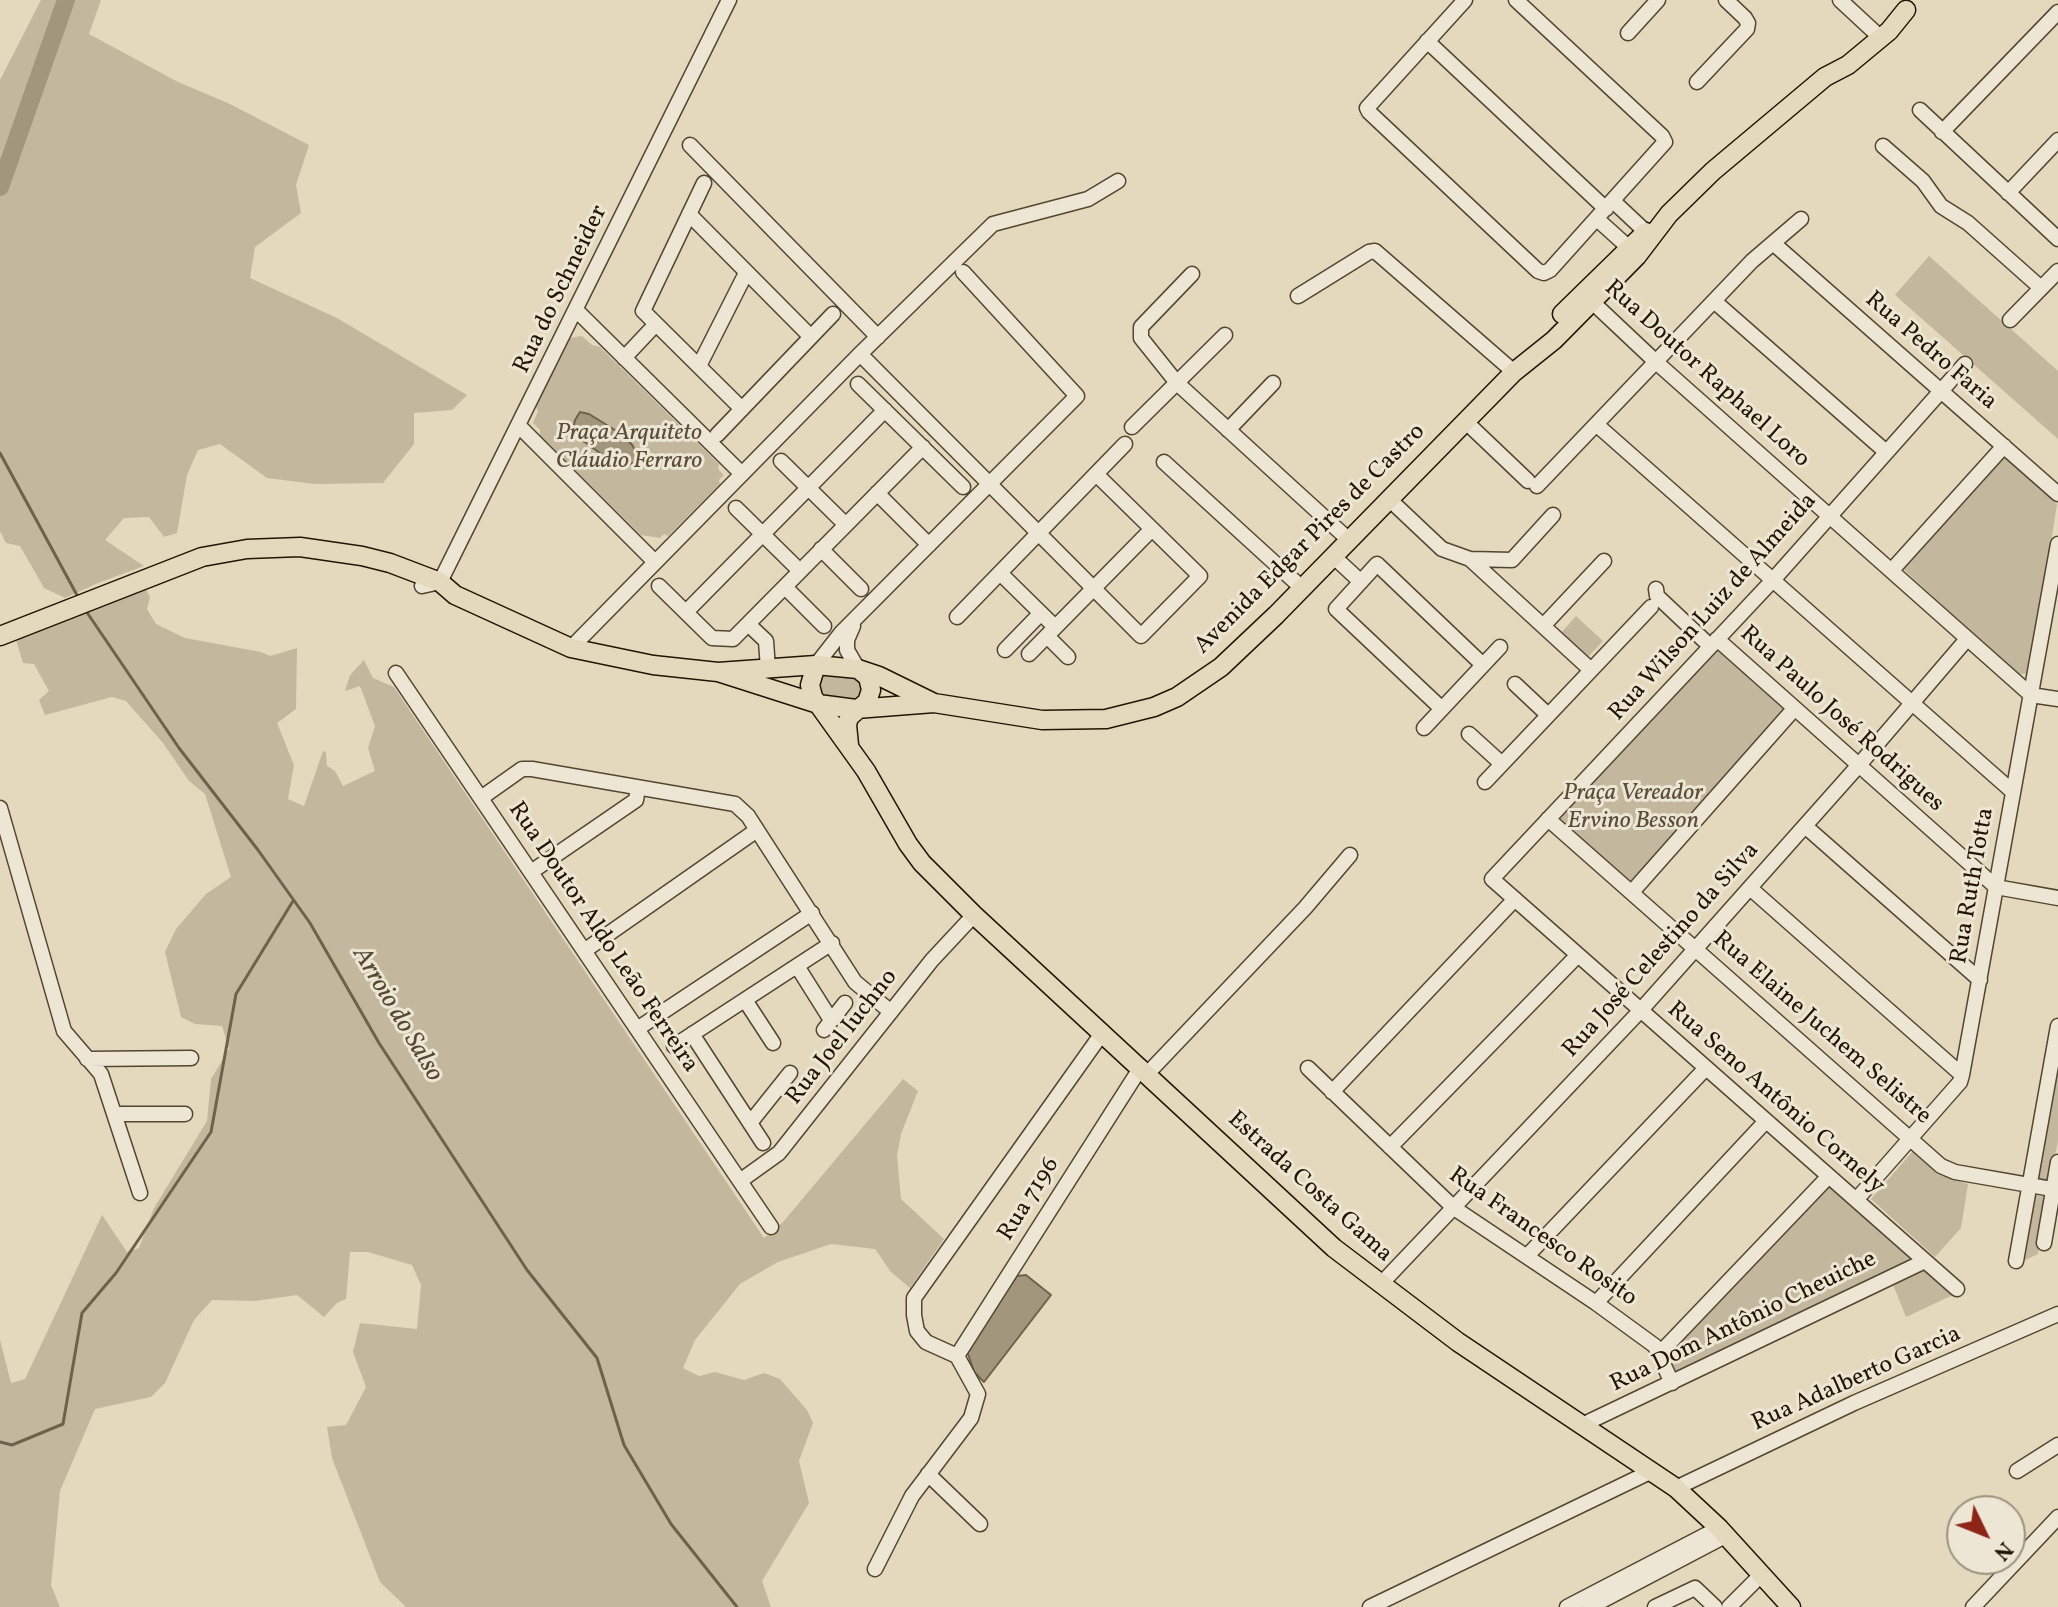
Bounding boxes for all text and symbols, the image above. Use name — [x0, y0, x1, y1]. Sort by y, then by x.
street label: Rua do Schneider — [509, 201, 615, 379]
street label: Rua Doutor Raphael Loro — [1597, 275, 1815, 475]
street label: Rua Pedro Faria — [1858, 287, 2002, 417]
street label: Avenida Edgar Pires de Castro — [1190, 419, 1432, 661]
park label: Praça Arquiteto Cláudio Ferraro — [556, 421, 702, 477]
street label: Rua Wilson Luiz de Almeida — [1604, 488, 1824, 728]
street label: Rua Paulo José Rodrigues — [1733, 621, 1949, 819]
park label: Praça Vereador Ervino Besson — [1563, 781, 1703, 837]
street label: Rua Doutor Aldo Leão Ferreira — [501, 797, 703, 1079]
street label: Rua Ruth Totta — [1946, 806, 2002, 966]
street label: Rua José Celestino da Silva — [1558, 837, 1766, 1065]
street label: Rua Elaine Juchem Selistre — [1706, 926, 1936, 1132]
water label: Arroio do Salso — [344, 942, 448, 1088]
street label: Rua Joel Iuchno — [781, 964, 905, 1112]
street label: Rua Seno Antônio Cornely — [1660, 997, 1890, 1201]
street label: Estrada Costa Gama — [1221, 1106, 1397, 1270]
street label: Rua 7196 — [993, 1153, 1067, 1247]
street label: Rua Francesco Rosito — [1442, 1162, 1642, 1314]
street label: Rua Dom Antônio Cheuiche — [1606, 1246, 1882, 1400]
street label: Rua Adalberto Garcia — [1748, 1321, 1966, 1439]
north arrow — [1946, 1495, 2026, 1575]
text: N — [1986, 1534, 2019, 1567]

